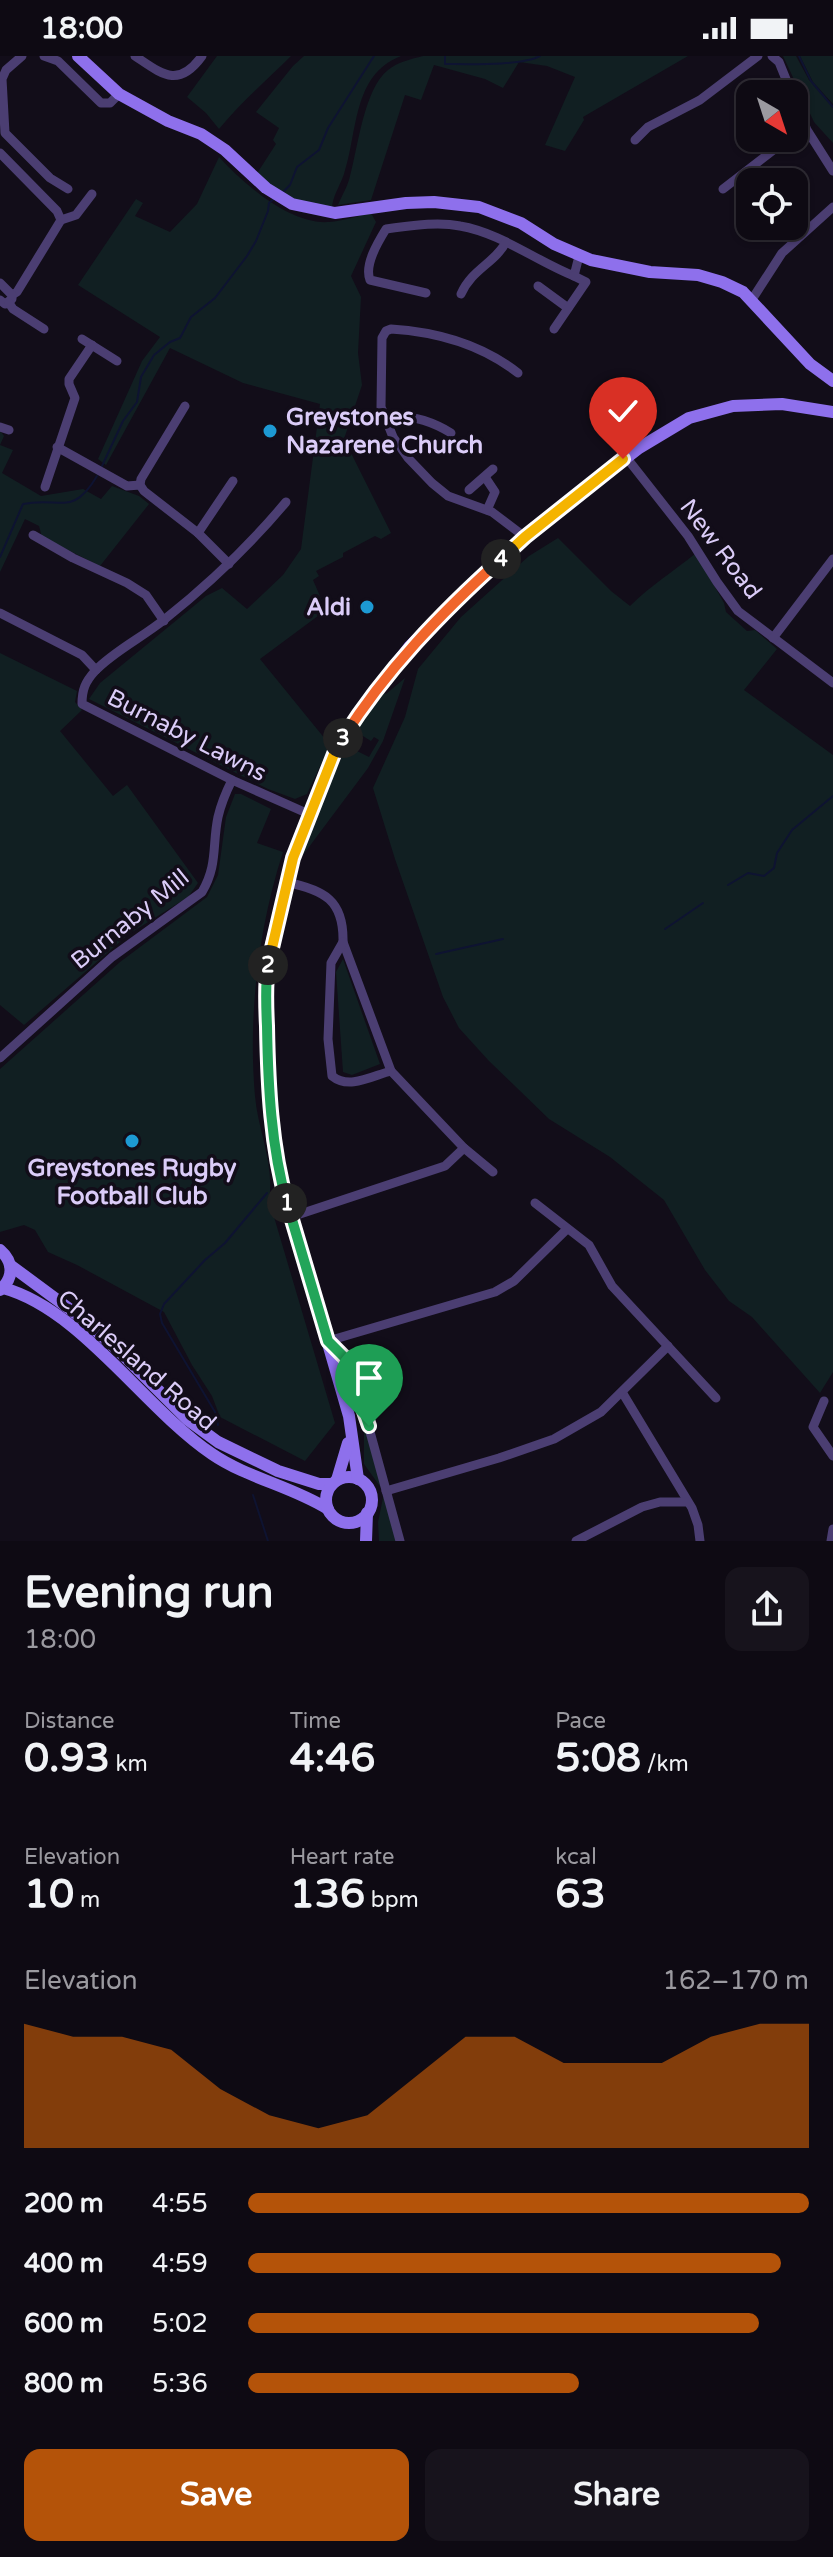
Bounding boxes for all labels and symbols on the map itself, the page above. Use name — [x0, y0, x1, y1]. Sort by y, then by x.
north arrow — [736, 80, 808, 152]
pin — [589, 377, 657, 459]
place label: Greystones Nazarene Church — [286, 403, 483, 460]
marker: Greystones Nazarene Church — [261, 422, 279, 440]
street label: New Road — [674, 493, 768, 605]
pin: 4 — [481, 539, 521, 579]
place label: Aldi — [306, 593, 351, 622]
marker: Aldi — [358, 598, 376, 616]
street label: Burnaby Lawns — [102, 683, 271, 788]
pin: 3 — [323, 718, 363, 758]
street label: Burnaby Mill — [65, 863, 195, 976]
pin: 2 — [248, 945, 288, 985]
marker: Greystones Rugby Football Club — [123, 1132, 141, 1150]
place label: Greystones Rugby Football Club — [27, 1154, 237, 1211]
pin: 1 — [267, 1183, 307, 1223]
street label: Charlesland Road — [51, 1284, 222, 1437]
pin — [335, 1344, 403, 1426]

